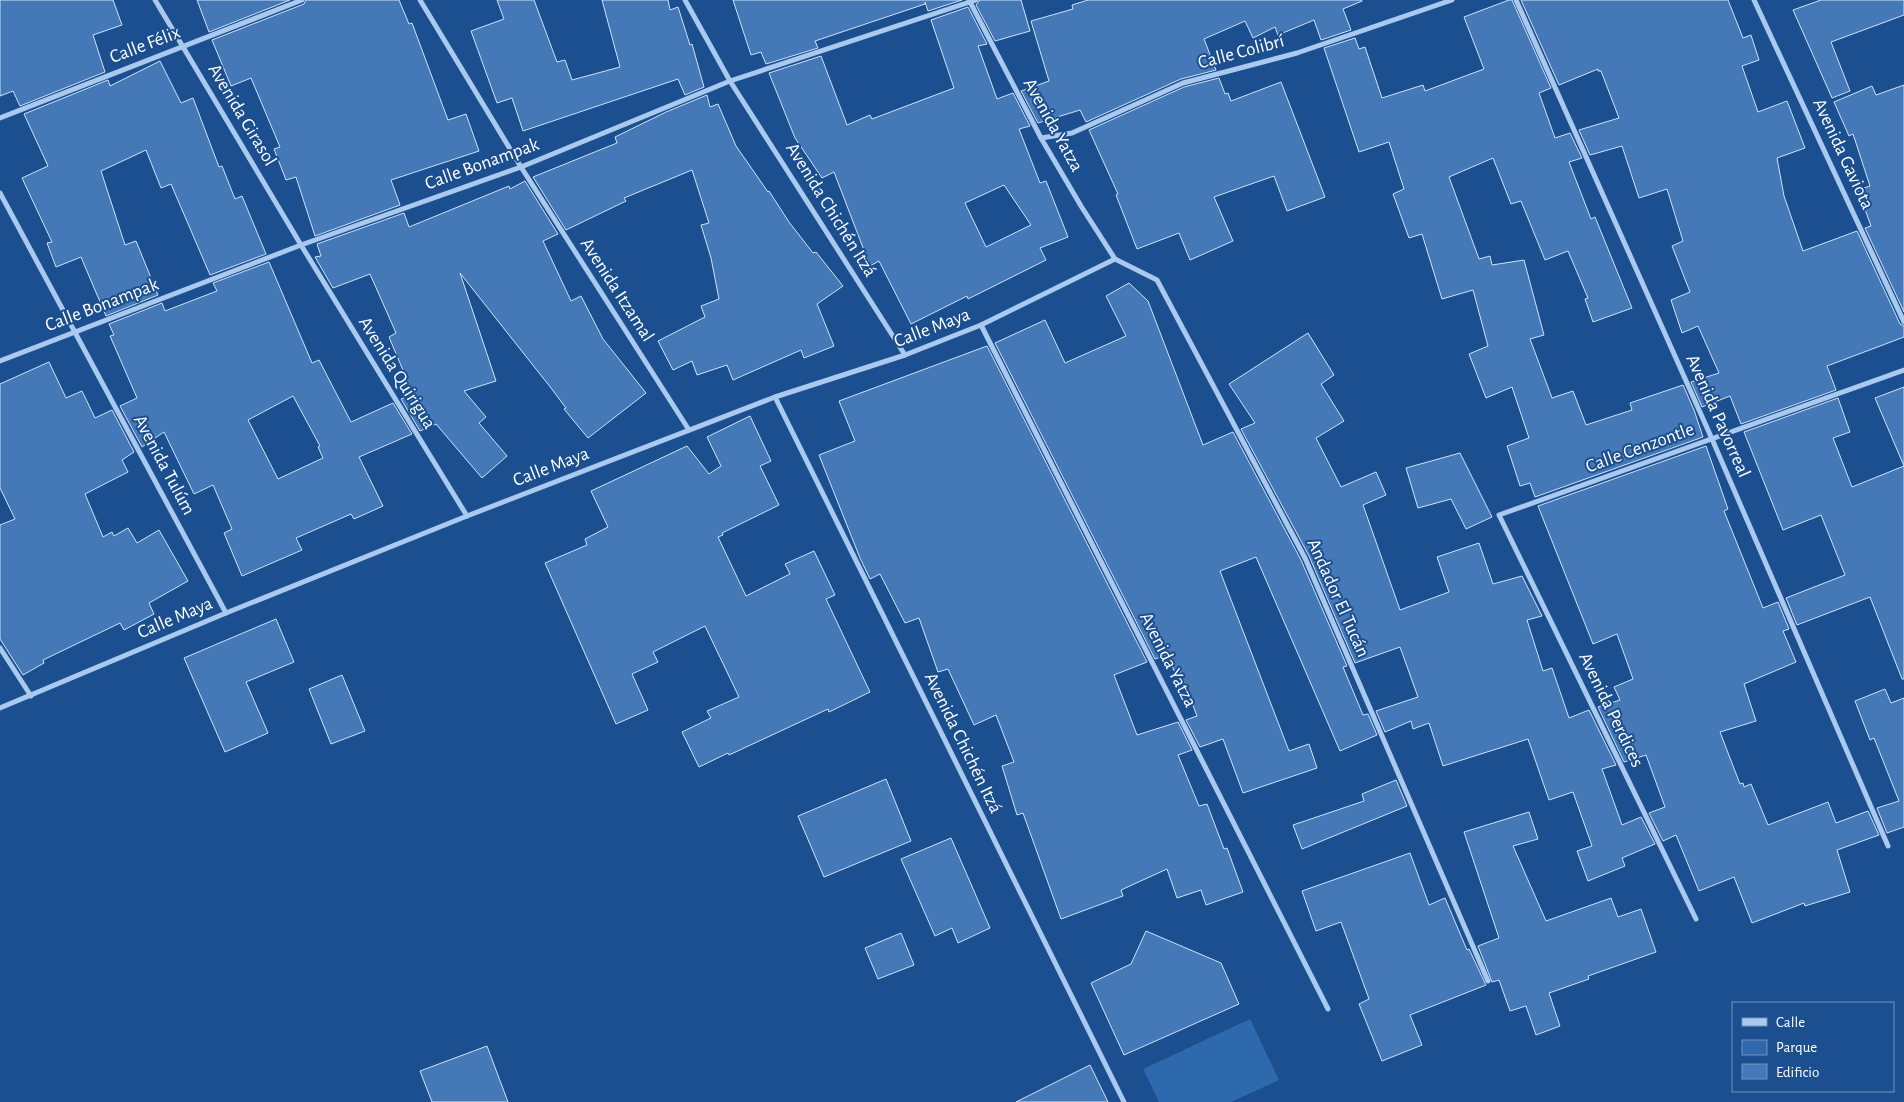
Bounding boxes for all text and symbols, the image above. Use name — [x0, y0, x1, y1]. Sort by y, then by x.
street label: Calle Félix — [107, 23, 183, 67]
street label: Calle Colibrí — [1196, 31, 1287, 73]
street label: Avenida Girasol — [204, 61, 280, 169]
street label: Avenida Yatza — [1020, 75, 1087, 175]
street label: Avenida Gaviota — [1809, 96, 1877, 213]
street label: Calle Bonampak — [422, 134, 542, 193]
street label: Avenida Chichén Itzá — [782, 140, 880, 281]
street label: Avenida Itzamal — [577, 235, 657, 345]
street label: Calle Bonampak — [43, 275, 162, 335]
street label: Calle Maya — [891, 305, 973, 351]
street label: Avenida Quirigua — [355, 314, 439, 433]
street label: Avenida Pavorreal — [1682, 352, 1754, 480]
street label: Avenida Tulúm — [130, 412, 198, 518]
street label: Calle Cenzontle — [1583, 420, 1697, 476]
street label: Calle Maya — [510, 444, 592, 490]
street label: Andador El Tucán — [1303, 536, 1373, 660]
street label: Calle Maya — [135, 594, 216, 642]
street label: Avenida Yatza — [1136, 610, 1200, 711]
street label: Avenida Perdices — [1575, 650, 1647, 770]
street label: Avenida Chichén Itzá — [921, 670, 1005, 817]
legend — [1732, 1002, 1894, 1092]
text: Calle — [1776, 1015, 1805, 1030]
text: Parque — [1776, 1040, 1817, 1055]
text: Edificio — [1776, 1065, 1819, 1080]

